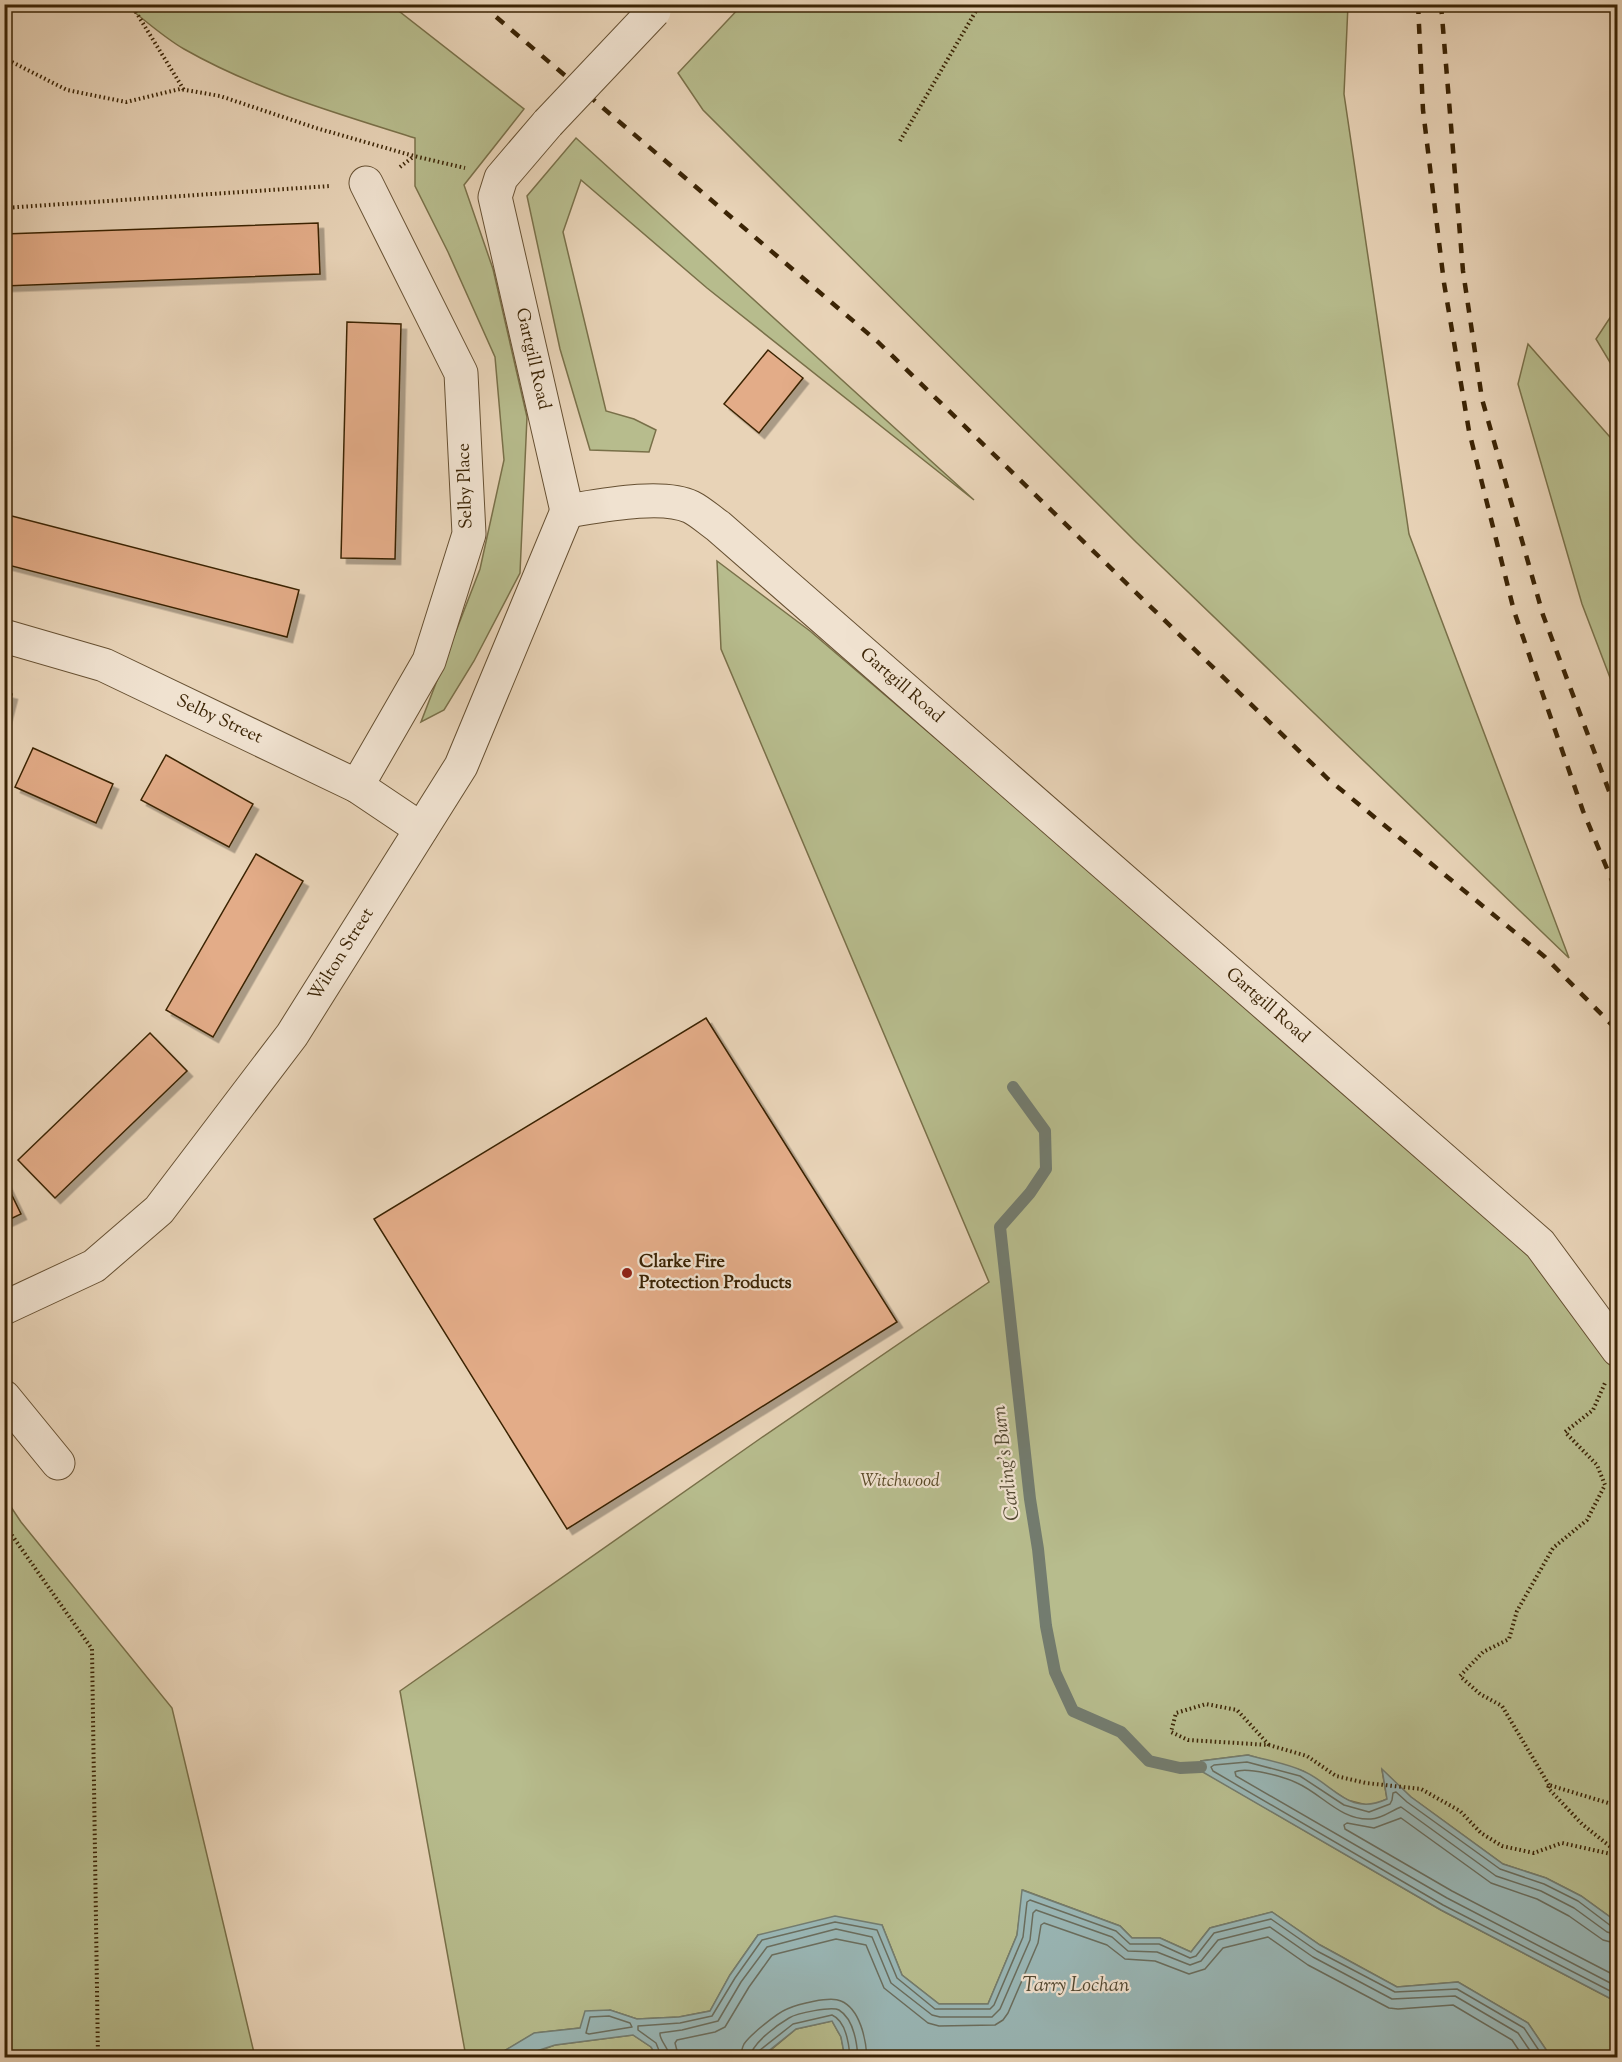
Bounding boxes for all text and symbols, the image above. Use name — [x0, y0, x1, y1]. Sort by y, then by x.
street label: Gartgill Road — [508, 305, 556, 413]
street label: Selby Place — [452, 443, 480, 529]
street label: Gartgill Road — [853, 642, 949, 730]
street label: Selby Street — [171, 689, 267, 751]
street label: Wilton Street — [303, 903, 381, 1007]
street label: Gartgill Road — [1219, 962, 1315, 1050]
place label: Clarke Fire Protection Products — [639, 1250, 792, 1297]
marker: Clarke Fire Protection Products — [620, 1266, 634, 1280]
water label: Carling's Burn — [985, 1403, 1028, 1522]
park label: Witchwood — [860, 1469, 940, 1495]
water label: Tarry Lochan — [1022, 1972, 1130, 2001]

